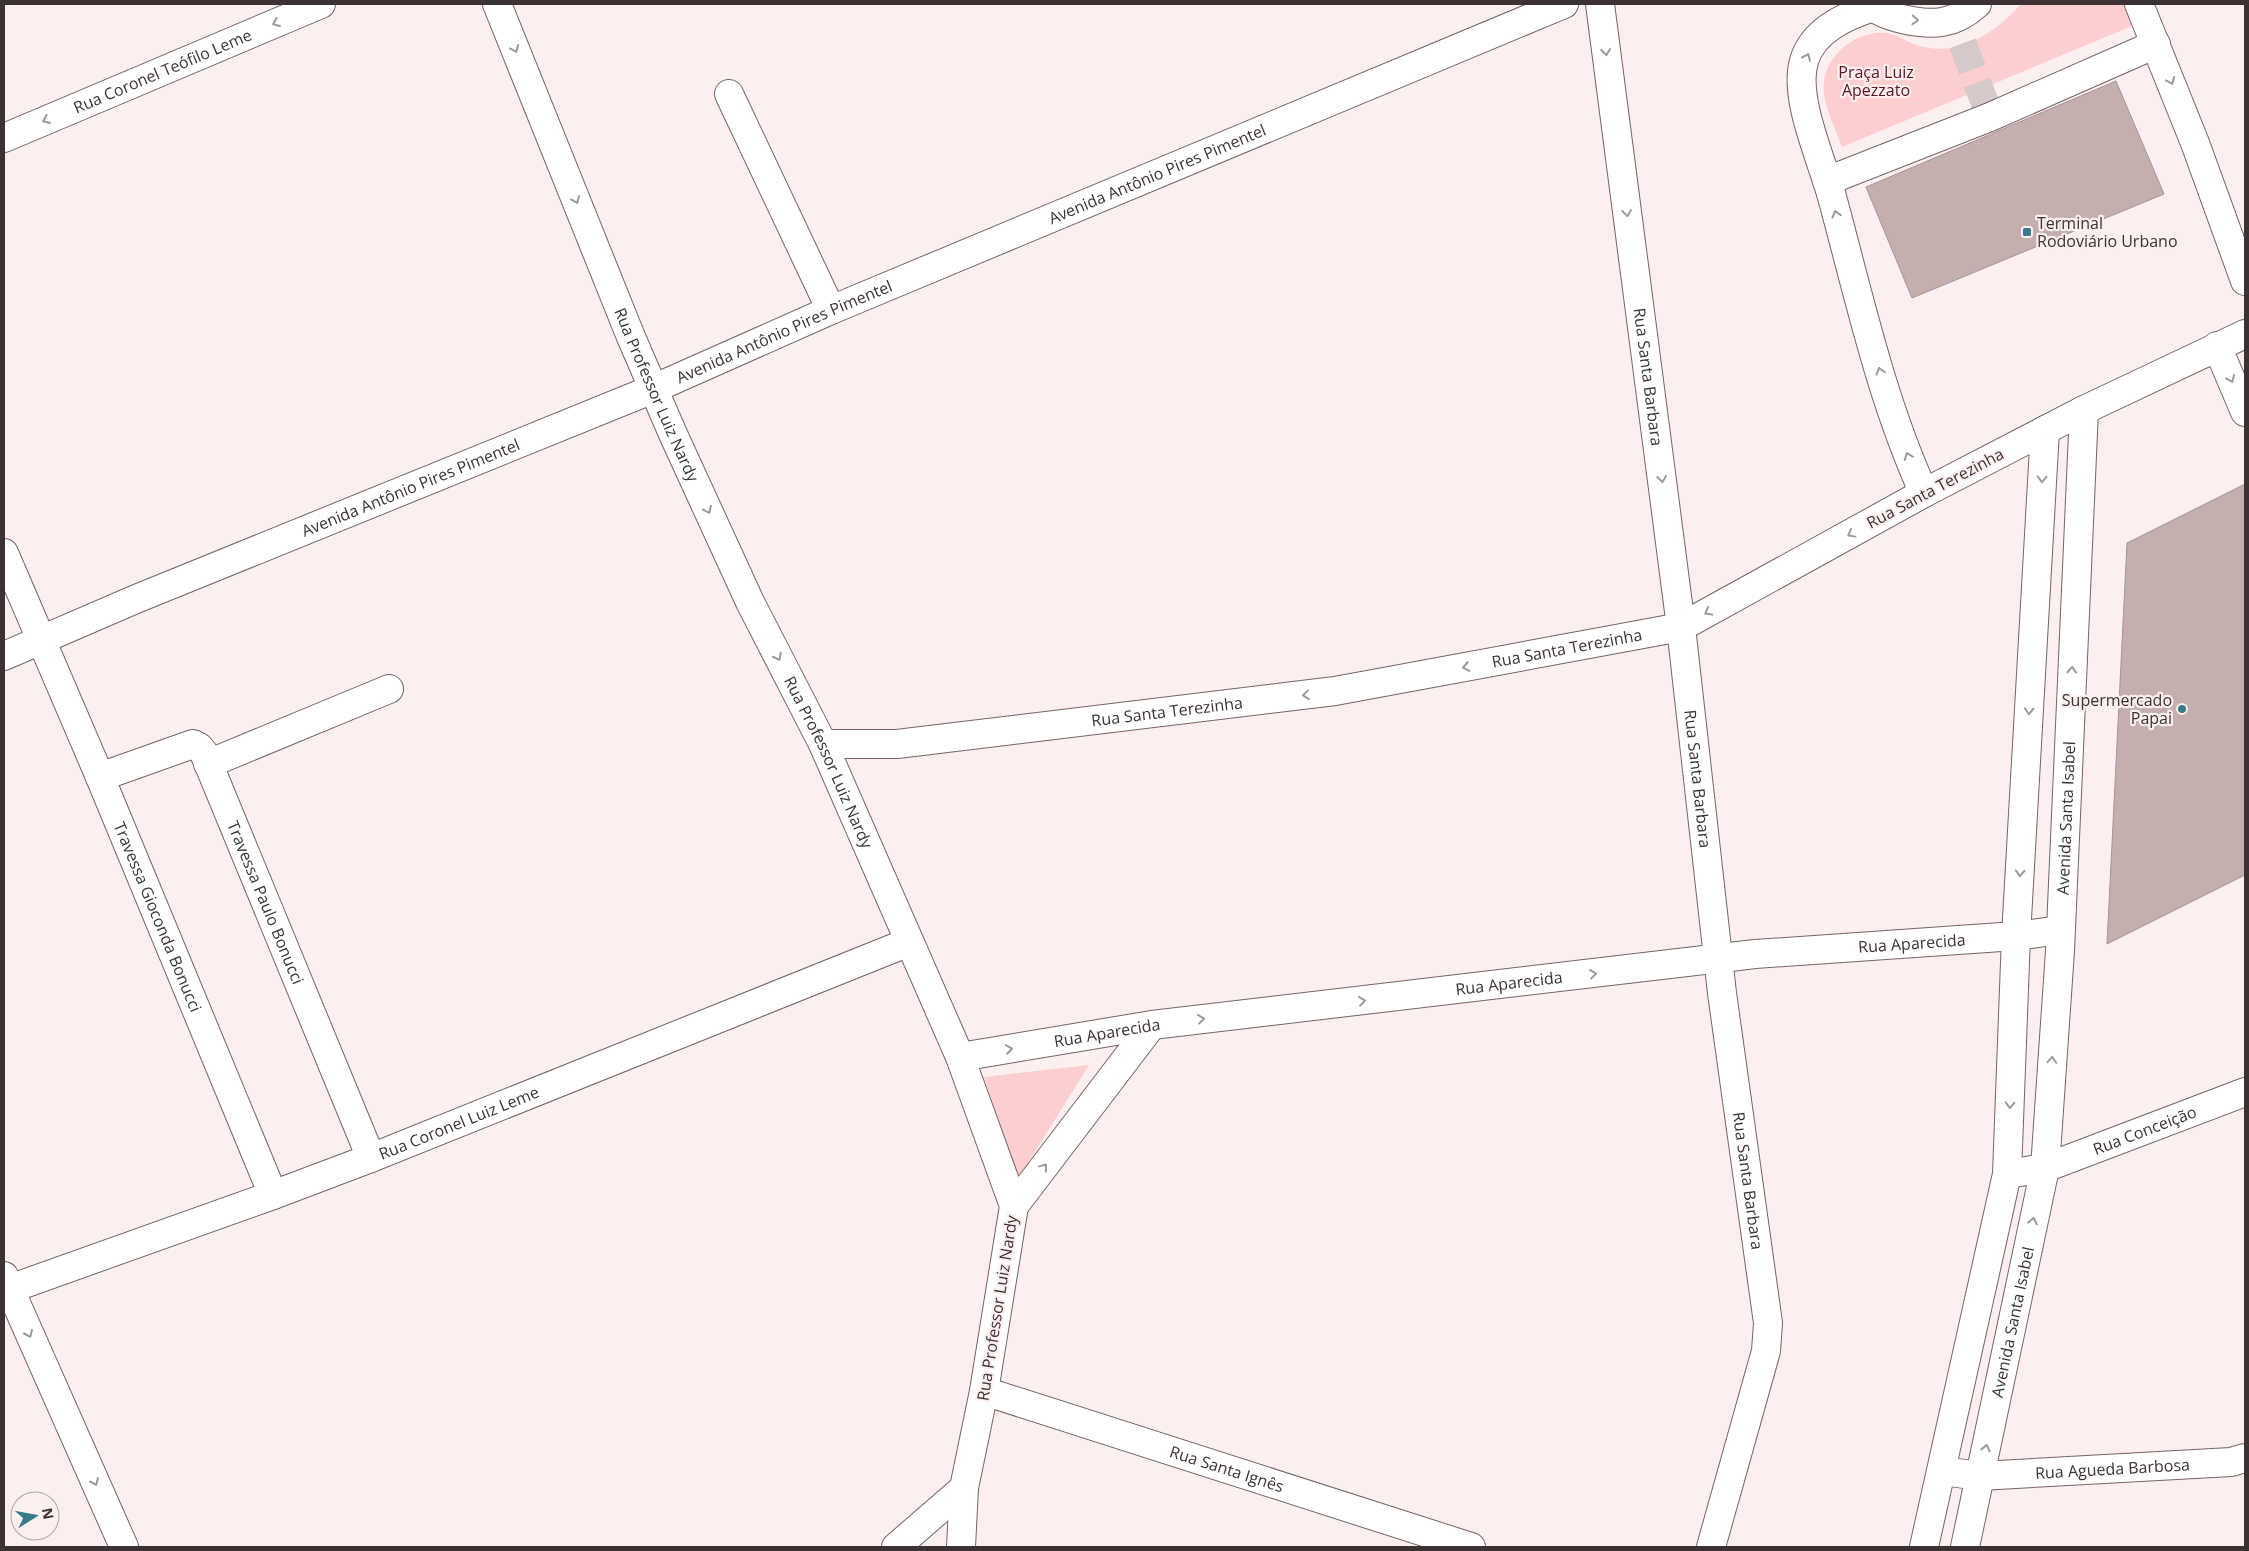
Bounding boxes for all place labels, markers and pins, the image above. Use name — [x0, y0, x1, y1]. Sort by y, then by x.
place label: Terminal Rodoviário Urbano — [2037, 212, 2178, 252]
marker: Terminal Rodoviário Urbano — [2021, 226, 2033, 238]
place label: Supermercado Papai — [2062, 689, 2172, 729]
marker: Supermercado Papai — [2176, 703, 2188, 715]

